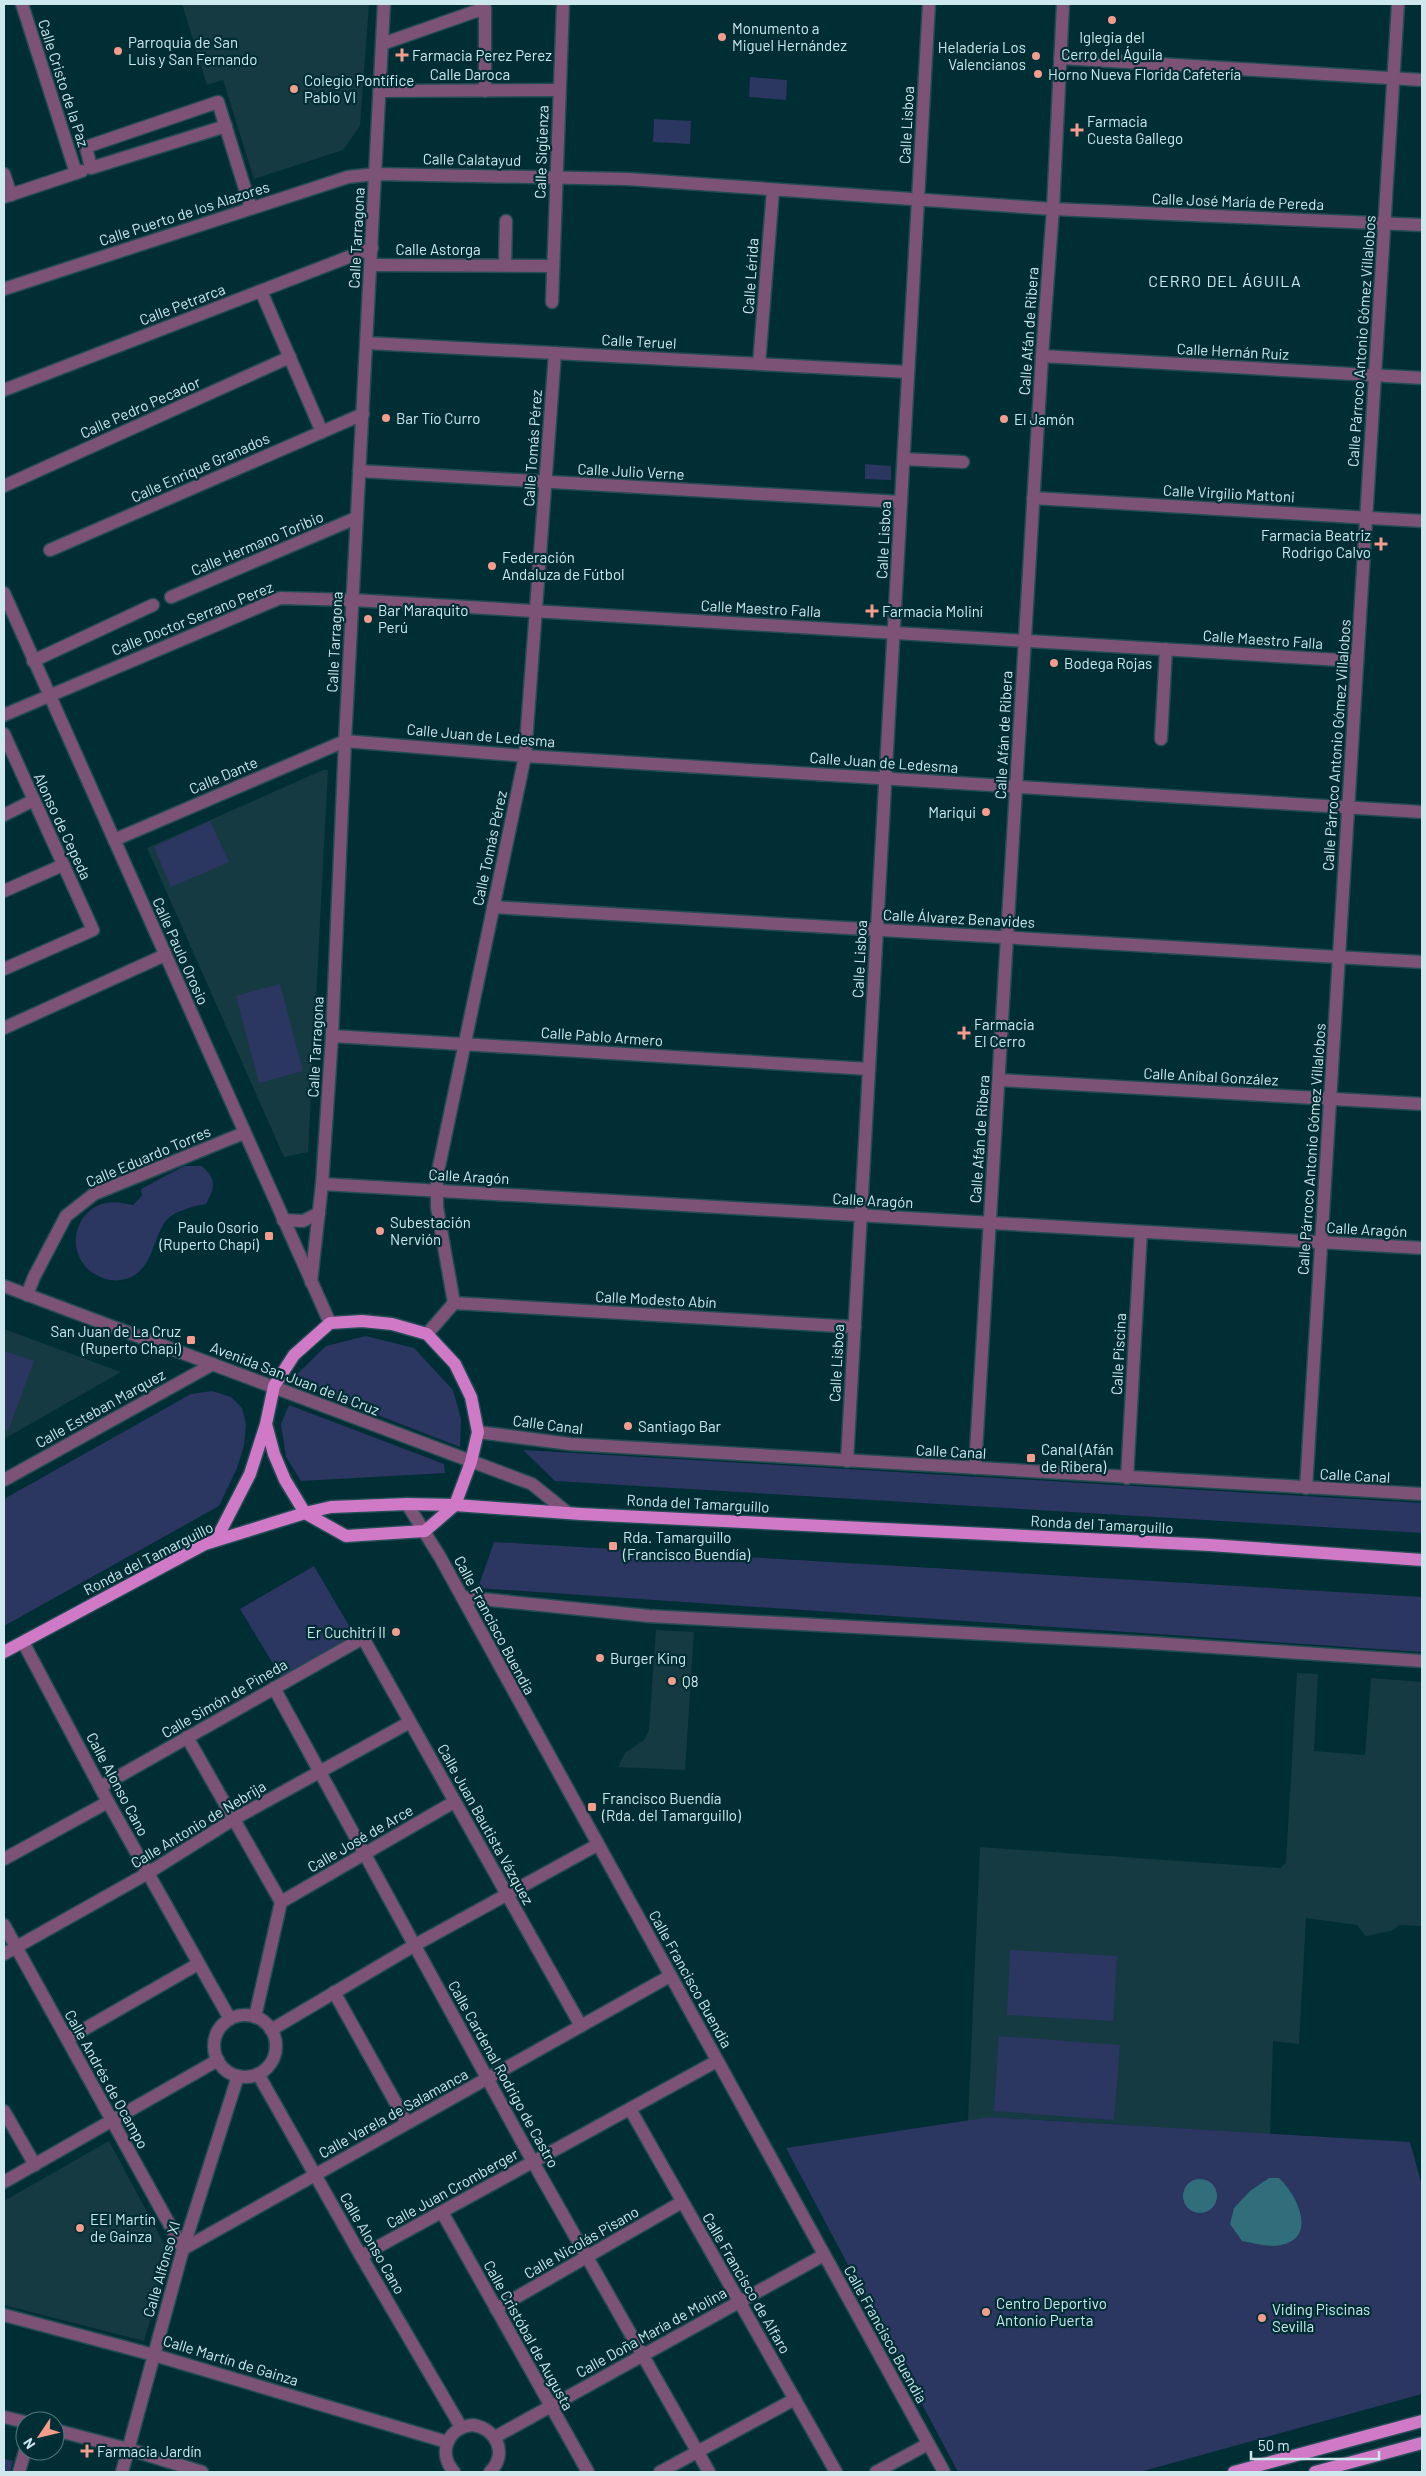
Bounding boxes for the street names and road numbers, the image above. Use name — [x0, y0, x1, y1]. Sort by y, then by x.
street label: Calle Cristo de la Paz — [35, 17, 93, 149]
street label: Calle Daroca — [430, 65, 510, 83]
street label: Calle Lisboa — [895, 86, 917, 164]
street label: Calle Sigüenza — [530, 105, 552, 199]
street label: Calle Calatayud — [423, 149, 521, 169]
street label: Calle Puerto de los Alazores — [97, 177, 271, 249]
street label: Calle Tarragona — [344, 187, 368, 289]
street label: Calle José María de Pereda — [1152, 189, 1324, 213]
street label: Calle Párroco Antonio Gómez Villalobos — [1343, 215, 1379, 467]
street label: Calle Lérida — [738, 237, 762, 315]
street label: Calle Astorga — [395, 240, 481, 258]
street label: Calle Afán de Ribera — [1015, 266, 1041, 396]
street label: Calle Petrarca — [137, 279, 227, 329]
street label: Calle Teruel — [601, 330, 677, 352]
street label: Calle Hernán Ruiz — [1176, 339, 1290, 363]
street label: Calle Pedro Pecador — [77, 372, 203, 442]
street label: Calle Tomás Pérez — [519, 389, 545, 507]
street label: Calle Enrique Granados — [128, 428, 272, 506]
street label: Calle Julio Verne — [577, 459, 685, 483]
street label: Calle Virgilio Mattoni — [1163, 481, 1295, 505]
street label: Calle Lisboa — [872, 501, 894, 579]
street label: Calle Hermano Toribio — [188, 507, 326, 579]
street label: Calle Doctor Serrano Perez — [109, 577, 276, 659]
street label: Calle Tarragona — [322, 591, 346, 693]
street label: Calle Maestro Falla — [700, 596, 822, 620]
street label: Calle Párroco Antonio Gómez Villalobos — [1318, 619, 1354, 871]
street label: Calle Maestro Falla — [1202, 626, 1324, 652]
street label: Calle Afán de Ribera — [991, 670, 1015, 800]
street label: Calle Juan de Ledesma — [406, 720, 556, 750]
street label: Calle Juan de Ledesma — [809, 748, 959, 776]
street label: Calle Dante — [186, 753, 260, 797]
street label: Alonso de Cepeda — [30, 770, 96, 882]
street label: Calle Tomás Pérez — [468, 789, 510, 907]
street label: Calle Paulo Orosio — [149, 894, 213, 1008]
street label: Calle Álvarez Benavides — [883, 905, 1035, 931]
street label: Calle Lisboa — [848, 920, 870, 998]
street label: Calle Tarragona — [303, 996, 327, 1098]
street label: Calle Pablo Armero — [540, 1023, 664, 1049]
street label: Calle Párroco Antonio Gómez Villalobos — [1293, 1023, 1329, 1275]
street label: Calle Aníbal González — [1143, 1063, 1279, 1089]
street label: Calle Afán de Ribera — [966, 1074, 992, 1204]
street label: Calle Eduardo Torres — [83, 1122, 213, 1190]
street label: Calle Aragón — [428, 1165, 510, 1187]
street label: Calle Aragón — [832, 1189, 914, 1211]
street label: Calle Aragón — [1326, 1218, 1408, 1240]
street label: Calle Modesto Abín — [595, 1287, 717, 1311]
street label: Calle Piscina — [1107, 1313, 1129, 1395]
street label: Calle Lisboa — [825, 1324, 847, 1402]
street label: Avenida San Juan de la Cruz — [208, 1337, 382, 1419]
street label: Calle Esteban Marquez — [32, 1365, 168, 1451]
street label: Calle Canal — [512, 1411, 584, 1437]
street label: Calle Canal — [915, 1440, 987, 1462]
street label: Calle Canal — [1319, 1464, 1391, 1486]
street label: Ronda del Tamarguillo — [626, 1490, 770, 1516]
street label: Ronda del Tamarguillo — [1030, 1511, 1174, 1537]
street label: Ronda del Tamarguillo — [80, 1518, 216, 1598]
street label: Calle Francisco Buendia — [451, 1553, 539, 1697]
street label: Calle Simón de Pineda — [158, 1655, 290, 1741]
street label: Calle Alonso Cano — [83, 1729, 153, 1839]
street label: Calle Juan Bautista Vázquez — [434, 1740, 538, 1908]
street label: Calle Antonio de Nebrija — [127, 1777, 269, 1871]
street label: Calle José de Arce — [304, 1800, 416, 1876]
street label: Calle Francisco Buendia — [646, 1907, 736, 2051]
street label: Calle Cardenal Rodrigo de Castro — [445, 1977, 563, 2171]
street label: Calle Andrés de Ocampo — [61, 2006, 153, 2152]
street label: Calle Varela de Salamanca — [315, 2064, 471, 2162]
street label: Calle Juan Cromberger — [383, 2144, 522, 2232]
street label: Calle Alonso Cano — [337, 2189, 409, 2297]
street label: Calle Nicolás Pisano — [520, 2202, 642, 2282]
street label: Calle Francisco de Alfaro — [699, 2209, 795, 2357]
street label: Calle Alfonso XI — [139, 2219, 183, 2319]
street label: Calle Cristóbal de Augusta — [480, 2257, 578, 2413]
street label: Calle Francisco Buendia — [841, 2262, 931, 2406]
street label: Calle Doña María de Molina — [572, 2283, 730, 2381]
street label: Calle Martín de Gainza — [161, 2331, 301, 2389]

